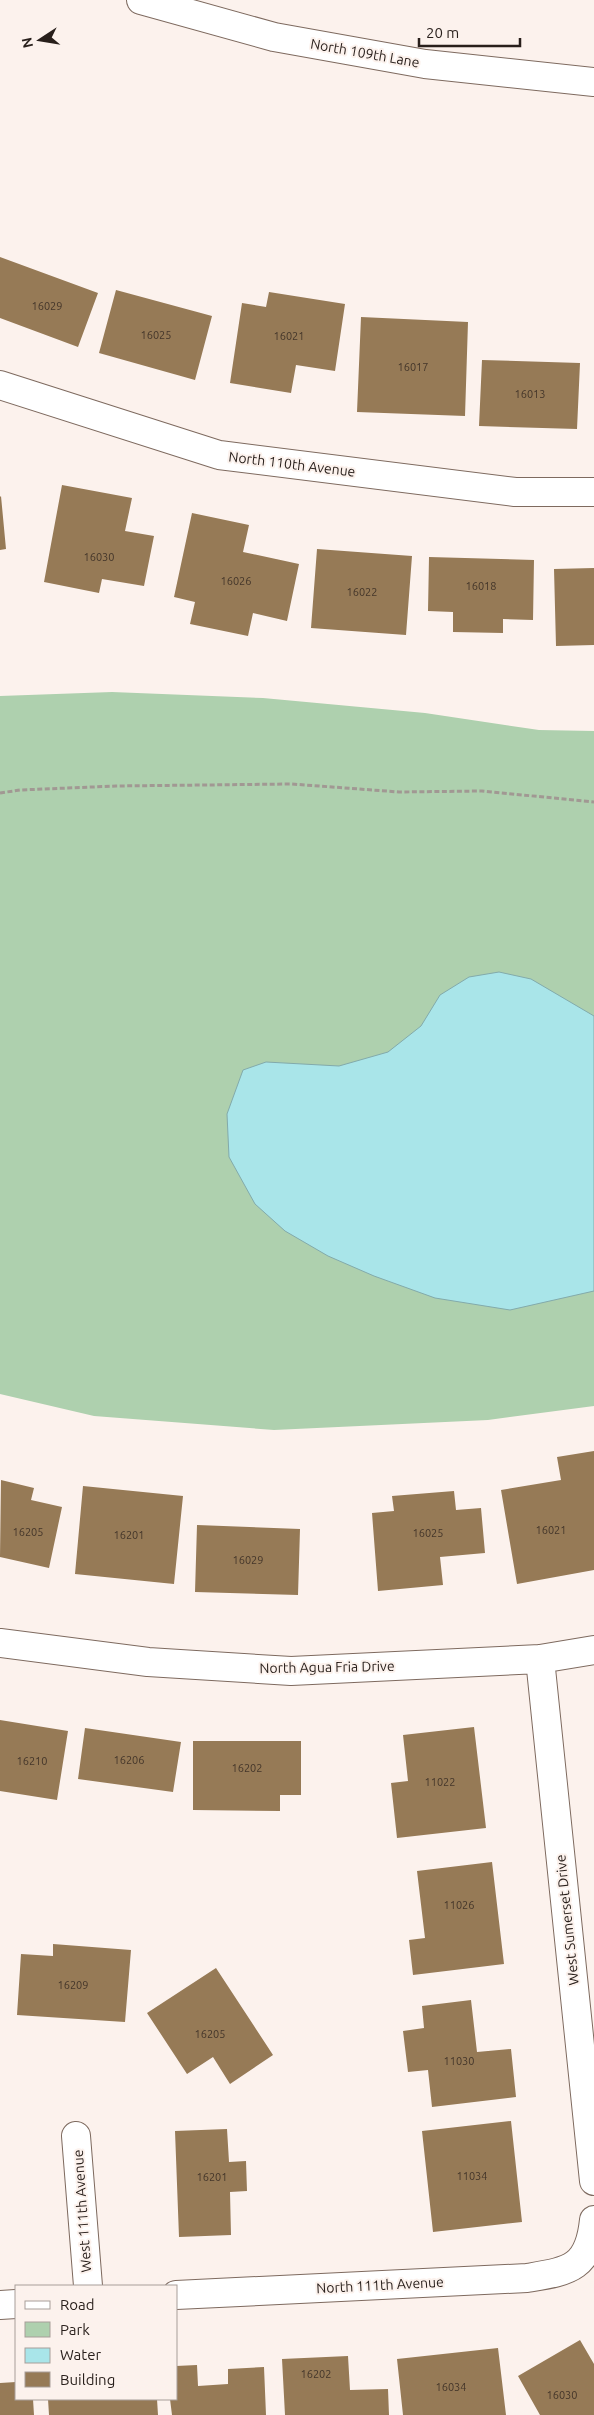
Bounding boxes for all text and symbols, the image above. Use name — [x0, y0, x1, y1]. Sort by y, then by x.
north arrow — [15, 15, 65, 65]
scale bar — [419, 15, 520, 47]
text: 20 m — [426, 24, 459, 41]
text: N — [18, 36, 36, 49]
street label: North 109th Lane — [309, 36, 421, 70]
house number: 16029 — [31, 300, 63, 312]
house number: 16025 — [140, 329, 172, 341]
house number: 16021 — [273, 330, 305, 342]
house number: 16017 — [397, 361, 429, 373]
house number: 16013 — [514, 388, 546, 400]
street label: North 110th Avenue — [228, 448, 356, 480]
house number: 16030 — [83, 551, 115, 563]
house number: 16026 — [220, 575, 252, 587]
house number: 16018 — [465, 580, 497, 592]
house number: 16022 — [346, 586, 378, 598]
house number: 16021 — [535, 1524, 567, 1536]
house number: 16205 — [12, 1526, 44, 1538]
house number: 16025 — [412, 1527, 444, 1539]
house number: 16201 — [113, 1529, 145, 1541]
house number: 16029 — [232, 1554, 264, 1566]
street label: North Agua Fria Drive — [259, 1658, 395, 1676]
house number: 16206 — [113, 1754, 145, 1766]
house number: 16210 — [16, 1755, 48, 1767]
house number: 16202 — [231, 1762, 263, 1774]
house number: 11022 — [424, 1776, 456, 1788]
street label: West Sumerset Drive — [552, 1854, 582, 1986]
house number: 11026 — [443, 1899, 475, 1911]
house number: 16209 — [57, 1979, 89, 1991]
house number: 16205 — [194, 2028, 226, 2040]
house number: 11030 — [443, 2055, 475, 2067]
street label: West 111th Avenue — [70, 2149, 94, 2273]
house number: 11034 — [456, 2170, 488, 2182]
house number: 16201 — [196, 2171, 228, 2183]
street label: North 111th Avenue — [316, 2274, 444, 2296]
legend — [15, 2285, 178, 2400]
text: Road — [60, 2296, 95, 2313]
text: Park — [60, 2321, 90, 2338]
text: Water — [60, 2346, 101, 2363]
house number: 16202 — [300, 2368, 332, 2380]
text: Building — [60, 2371, 115, 2388]
house number: 16034 — [435, 2381, 467, 2393]
house number: 16030 — [546, 2389, 578, 2401]

